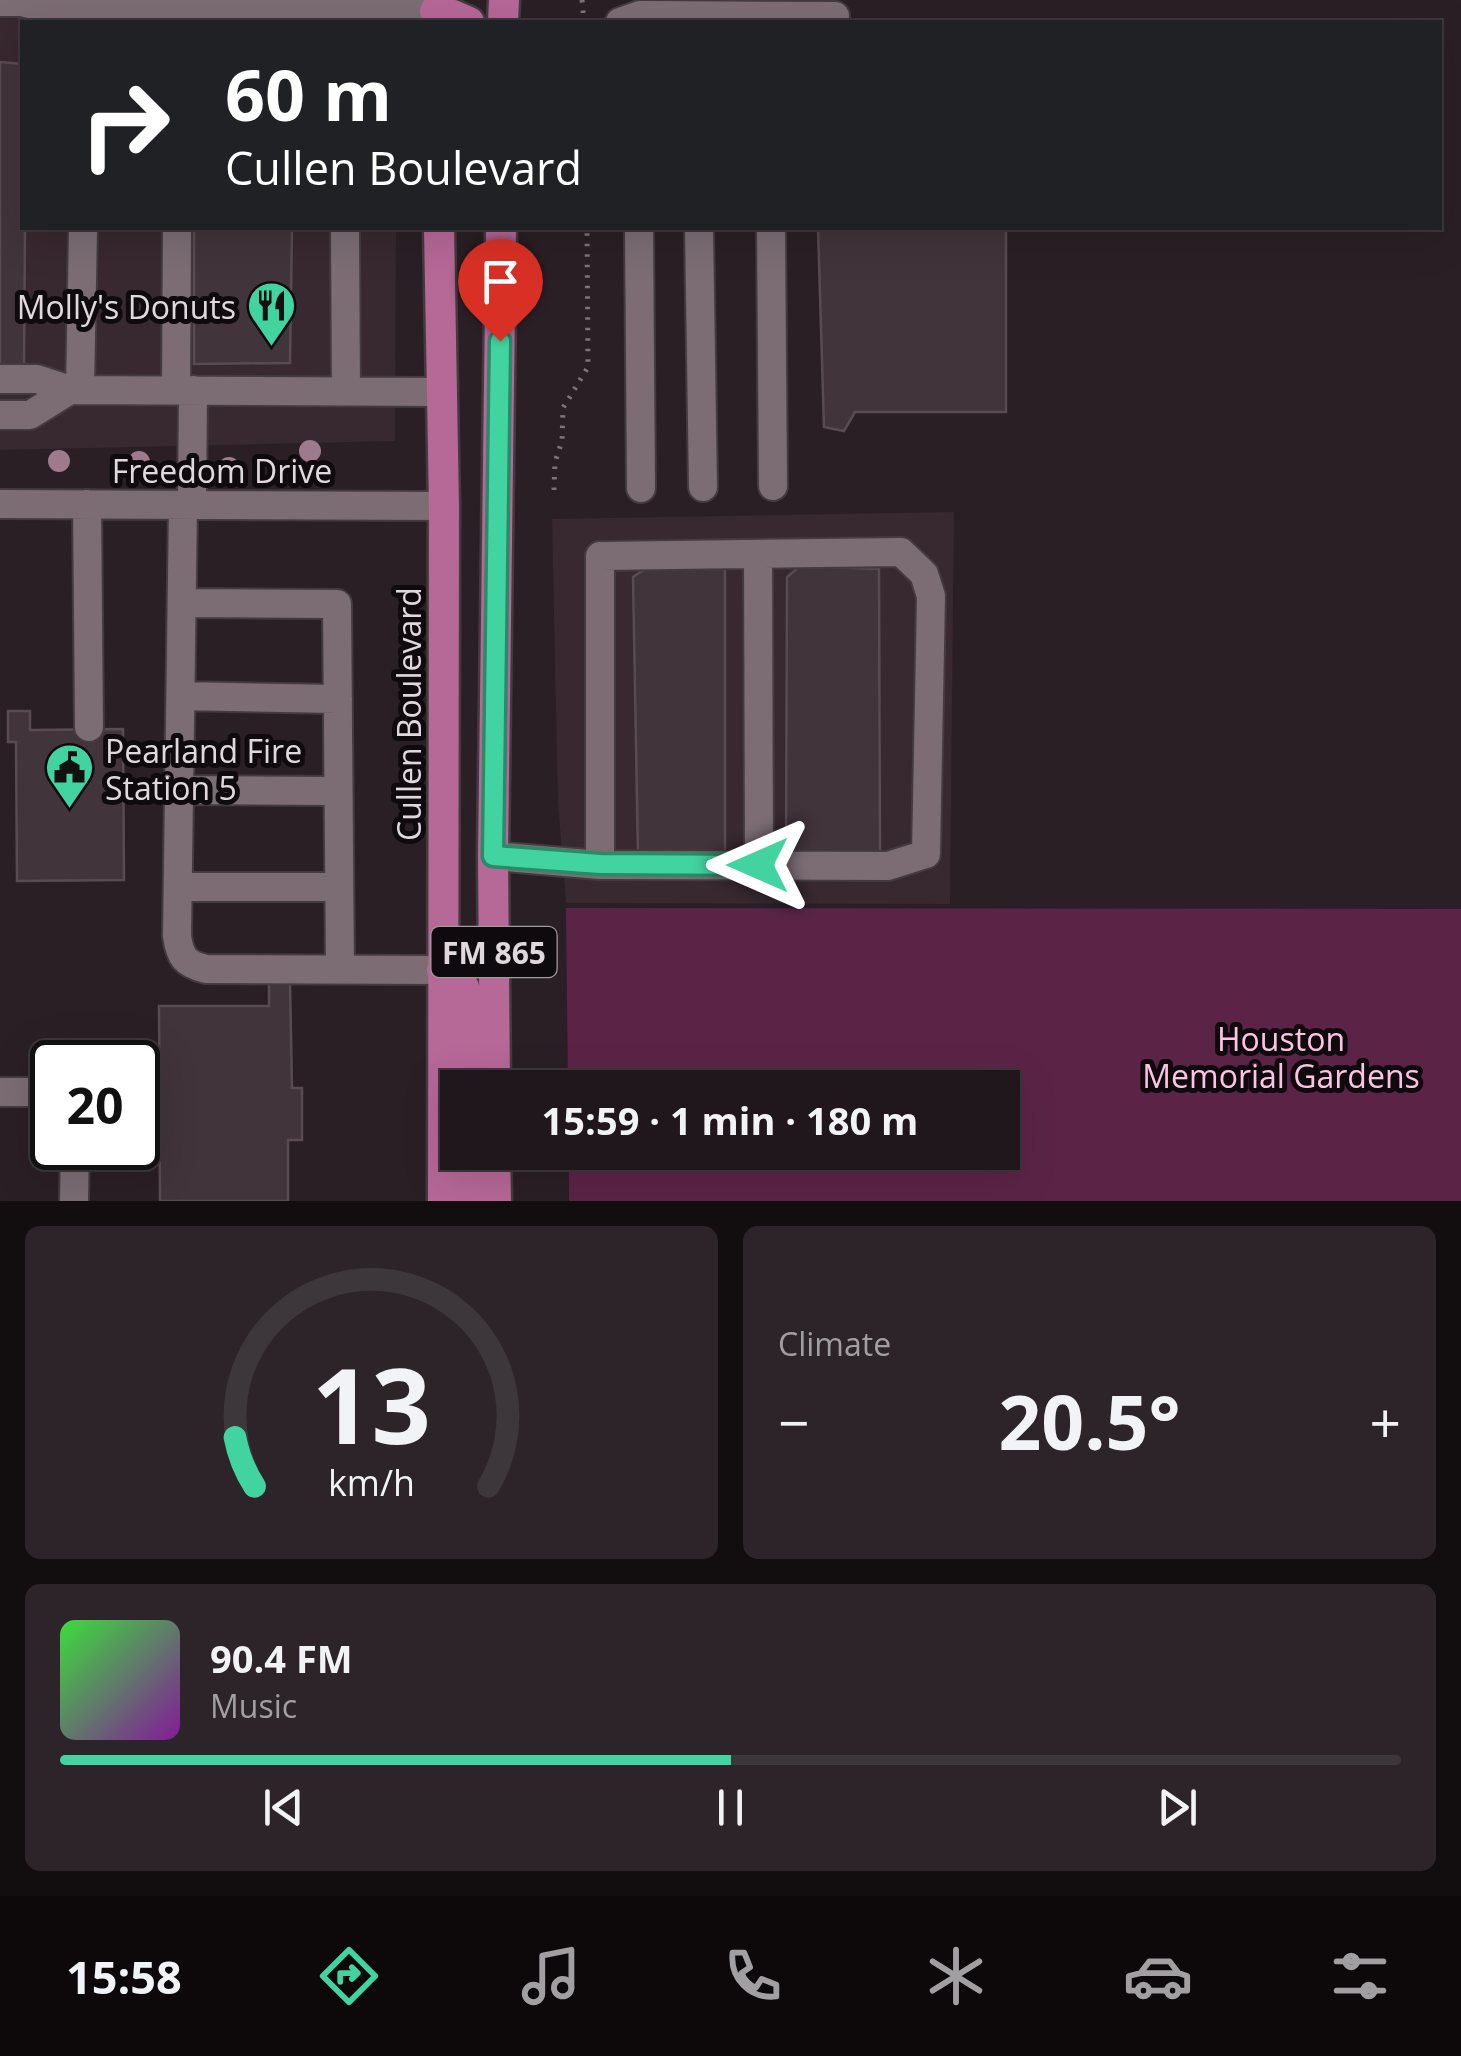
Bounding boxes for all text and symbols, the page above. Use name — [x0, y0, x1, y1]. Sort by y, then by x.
text: 60 m — [225, 46, 392, 142]
icon: right — [60, 60, 190, 190]
text: Cullen Boulevard — [225, 137, 582, 198]
pin — [458, 239, 543, 342]
icon: arrive — [473, 254, 528, 309]
restaurant icon: Molly's Donuts — [245, 280, 297, 348]
place label: Molly's Donuts — [17, 285, 236, 328]
street label: Freedom Drive — [112, 449, 332, 492]
street label: Cullen Boulevard — [387, 587, 430, 841]
place label: Pearland Fire Station 5 — [105, 729, 302, 809]
public building icon: Pearland Fire Station 5 — [44, 742, 96, 810]
position arrow — [706, 813, 810, 917]
road number: FM 865 — [432, 927, 556, 977]
park label: Houston Memorial Gardens — [1142, 1017, 1420, 1097]
speed limit sign: 20 — [30, 1040, 160, 1170]
text: 15:59 · 1 min · 180 m — [542, 1094, 918, 1146]
text: Climate — [778, 1322, 891, 1365]
text: 13 — [312, 1333, 431, 1474]
text: 20.5° — [998, 1370, 1181, 1472]
text: − — [778, 1384, 809, 1459]
text: + — [1370, 1384, 1401, 1459]
text: km/h — [328, 1458, 415, 1506]
text: 90.4 FM — [210, 1632, 353, 1684]
text: Music — [210, 1684, 297, 1727]
icon: previous — [256, 1780, 311, 1835]
icon: pause — [703, 1780, 758, 1835]
icon: next — [1150, 1780, 1205, 1835]
icon: directions — [314, 1941, 384, 2011]
icon: music — [516, 1941, 586, 2011]
icon: phone — [718, 1941, 788, 2011]
icon: climate — [921, 1941, 991, 2011]
icon: car — [1123, 1941, 1193, 2011]
icon: filters — [1325, 1941, 1395, 2011]
text: 15:58 — [66, 1946, 182, 2007]

